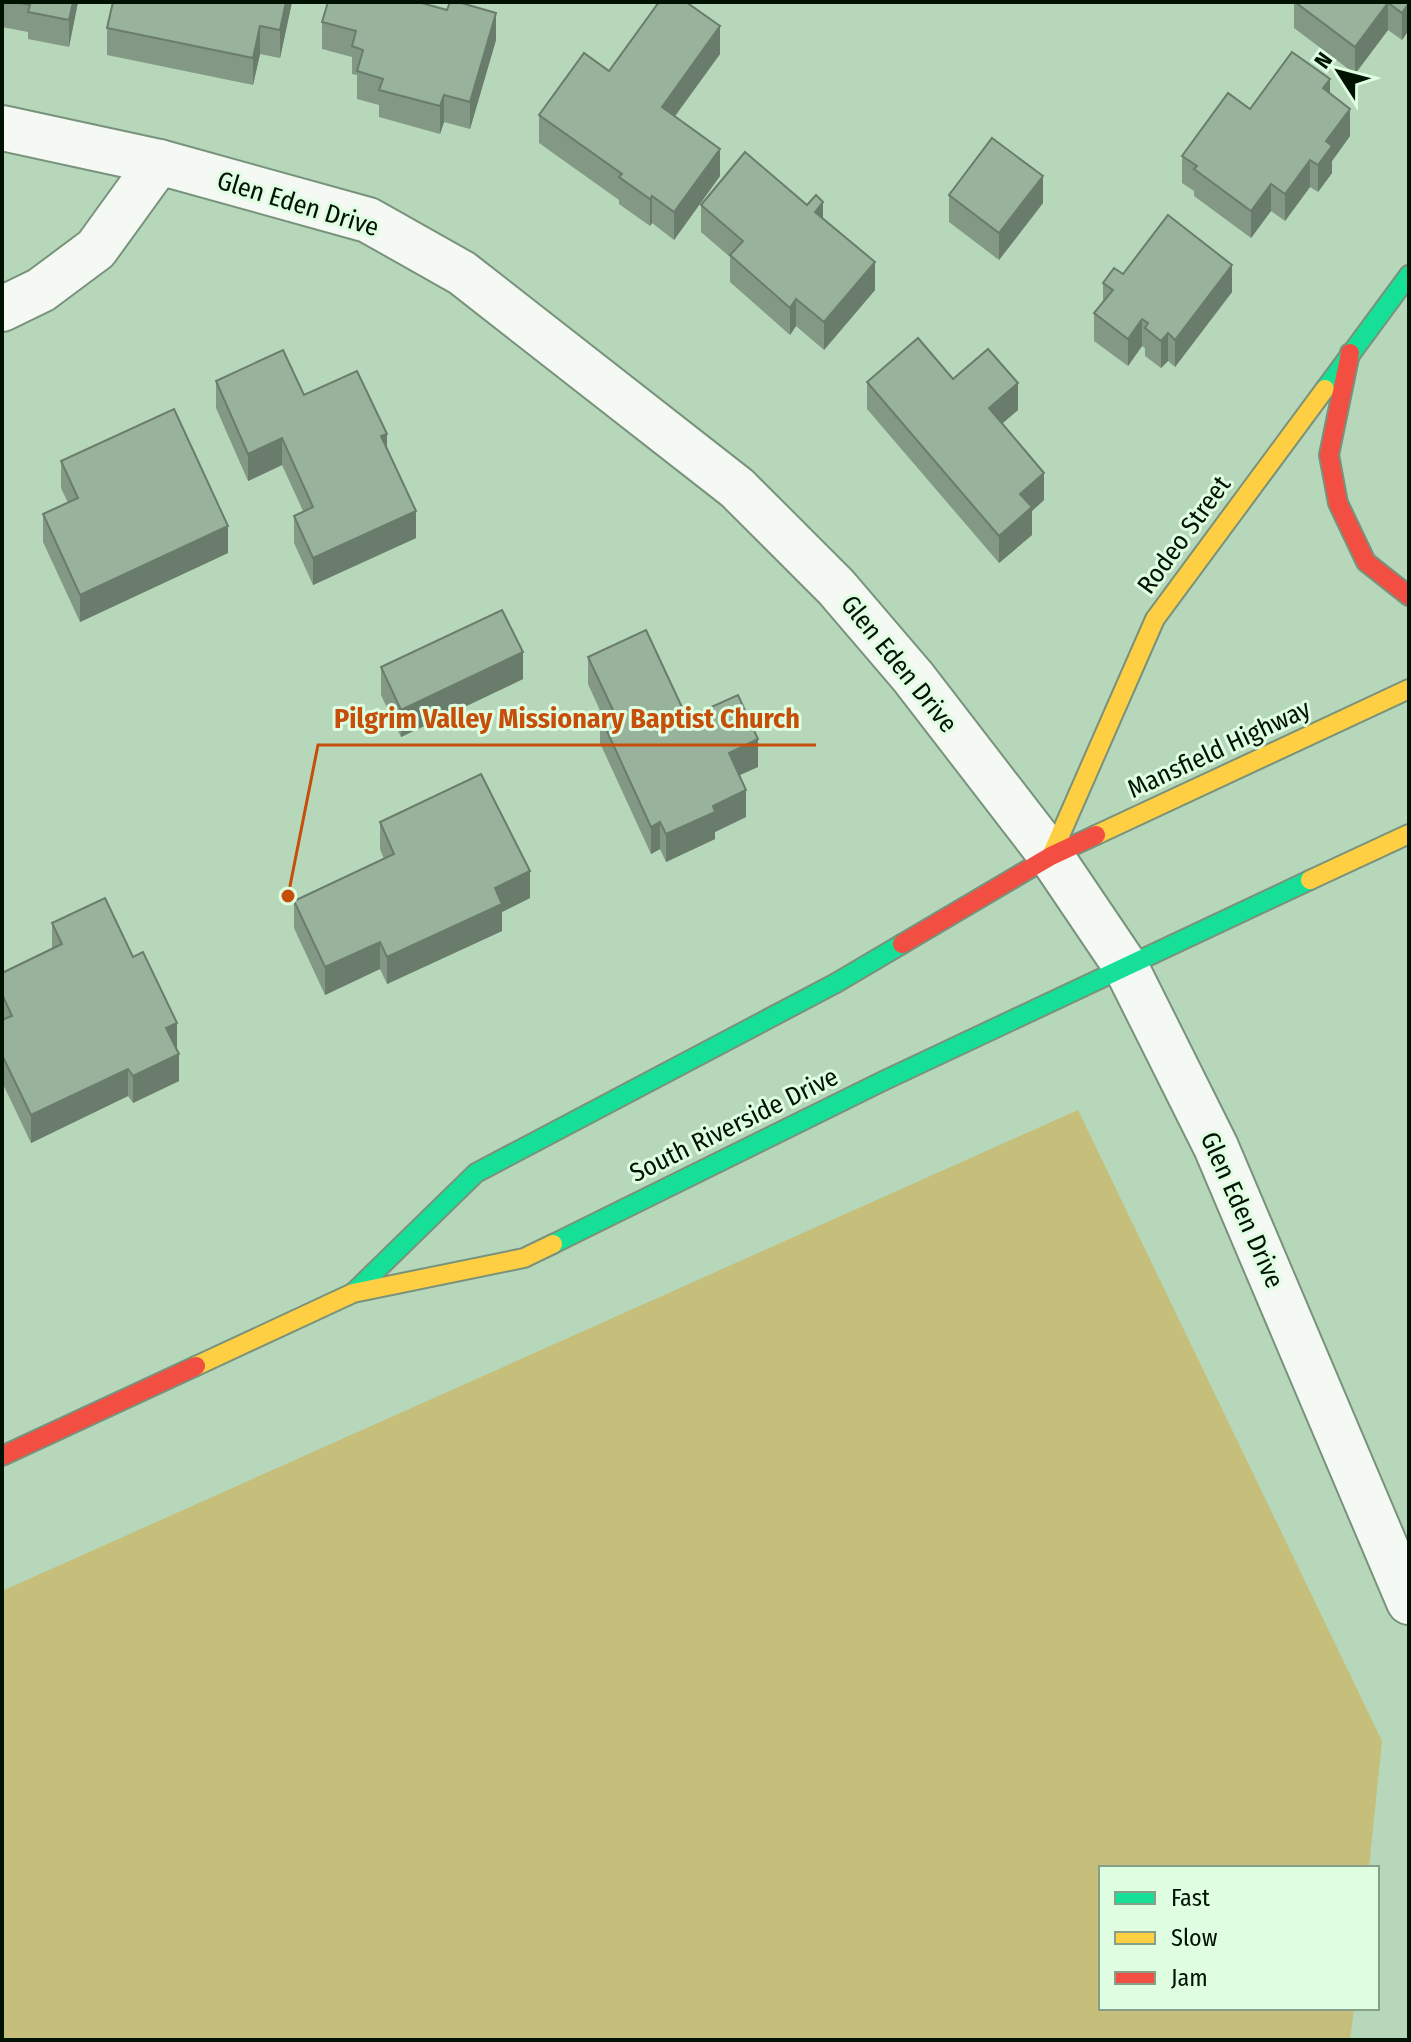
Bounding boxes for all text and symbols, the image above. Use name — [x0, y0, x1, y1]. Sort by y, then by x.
north arrow — [1299, 32, 1379, 112]
text: N — [1308, 47, 1338, 74]
street label: Glen Eden Drive — [213, 165, 383, 243]
street label: Rodeo Street — [1131, 470, 1237, 600]
street label: Glen Eden Drive — [834, 589, 964, 739]
callout: Pilgrim Valley Missionary Baptist Church — [318, 693, 816, 745]
street label: Mansfield Highway — [1123, 693, 1316, 805]
text: Pilgrim Valley Missionary Baptist Church — [334, 702, 800, 735]
street label: South Riverside Drive — [625, 1061, 843, 1189]
street label: Glen Eden Drive — [1194, 1127, 1290, 1293]
legend — [1099, 1866, 1379, 2010]
text: Fast — [1171, 1884, 1210, 1912]
text: Slow — [1171, 1924, 1218, 1952]
text: Jam — [1171, 1964, 1208, 1992]

